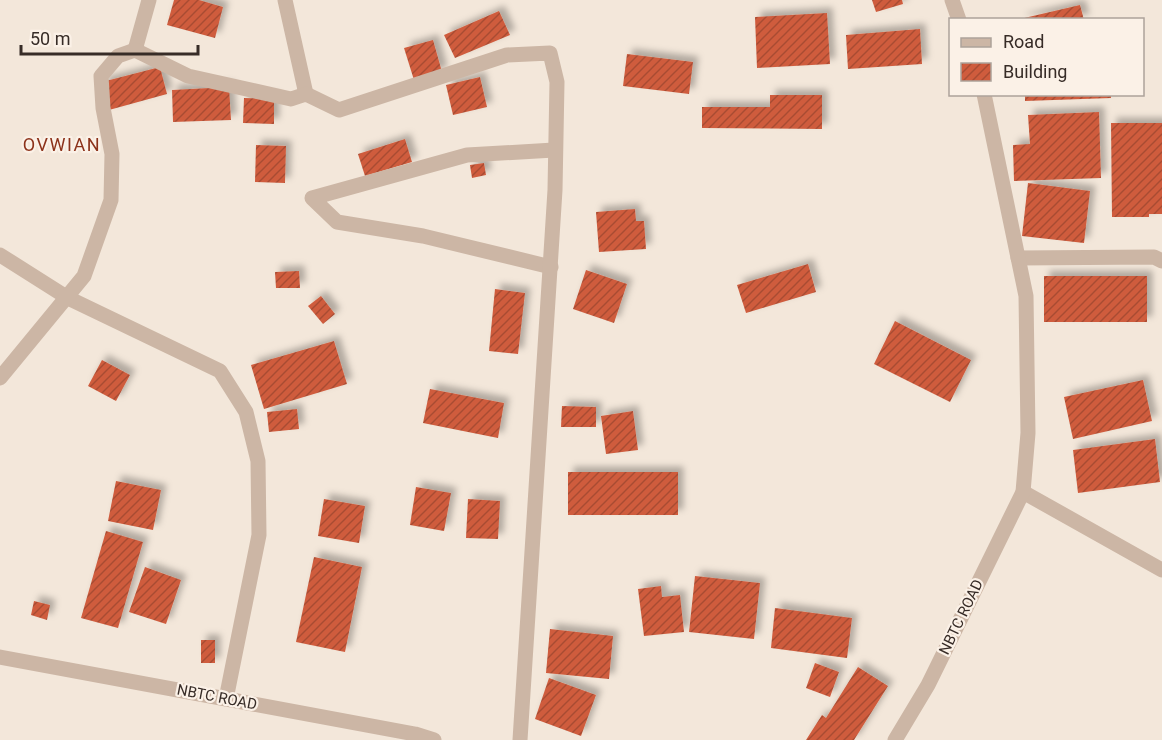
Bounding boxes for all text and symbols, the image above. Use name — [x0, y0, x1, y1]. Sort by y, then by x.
scale bar — [21, 18, 198, 56]
legend — [949, 18, 1144, 96]
text: 50 m — [30, 28, 70, 49]
text: Road — [1003, 31, 1044, 52]
text: Building — [1003, 61, 1067, 82]
district label: OVWIAN — [23, 134, 101, 155]
street label: NBTC ROAD — [935, 577, 987, 657]
street label: NBTC ROAD — [175, 680, 259, 714]

